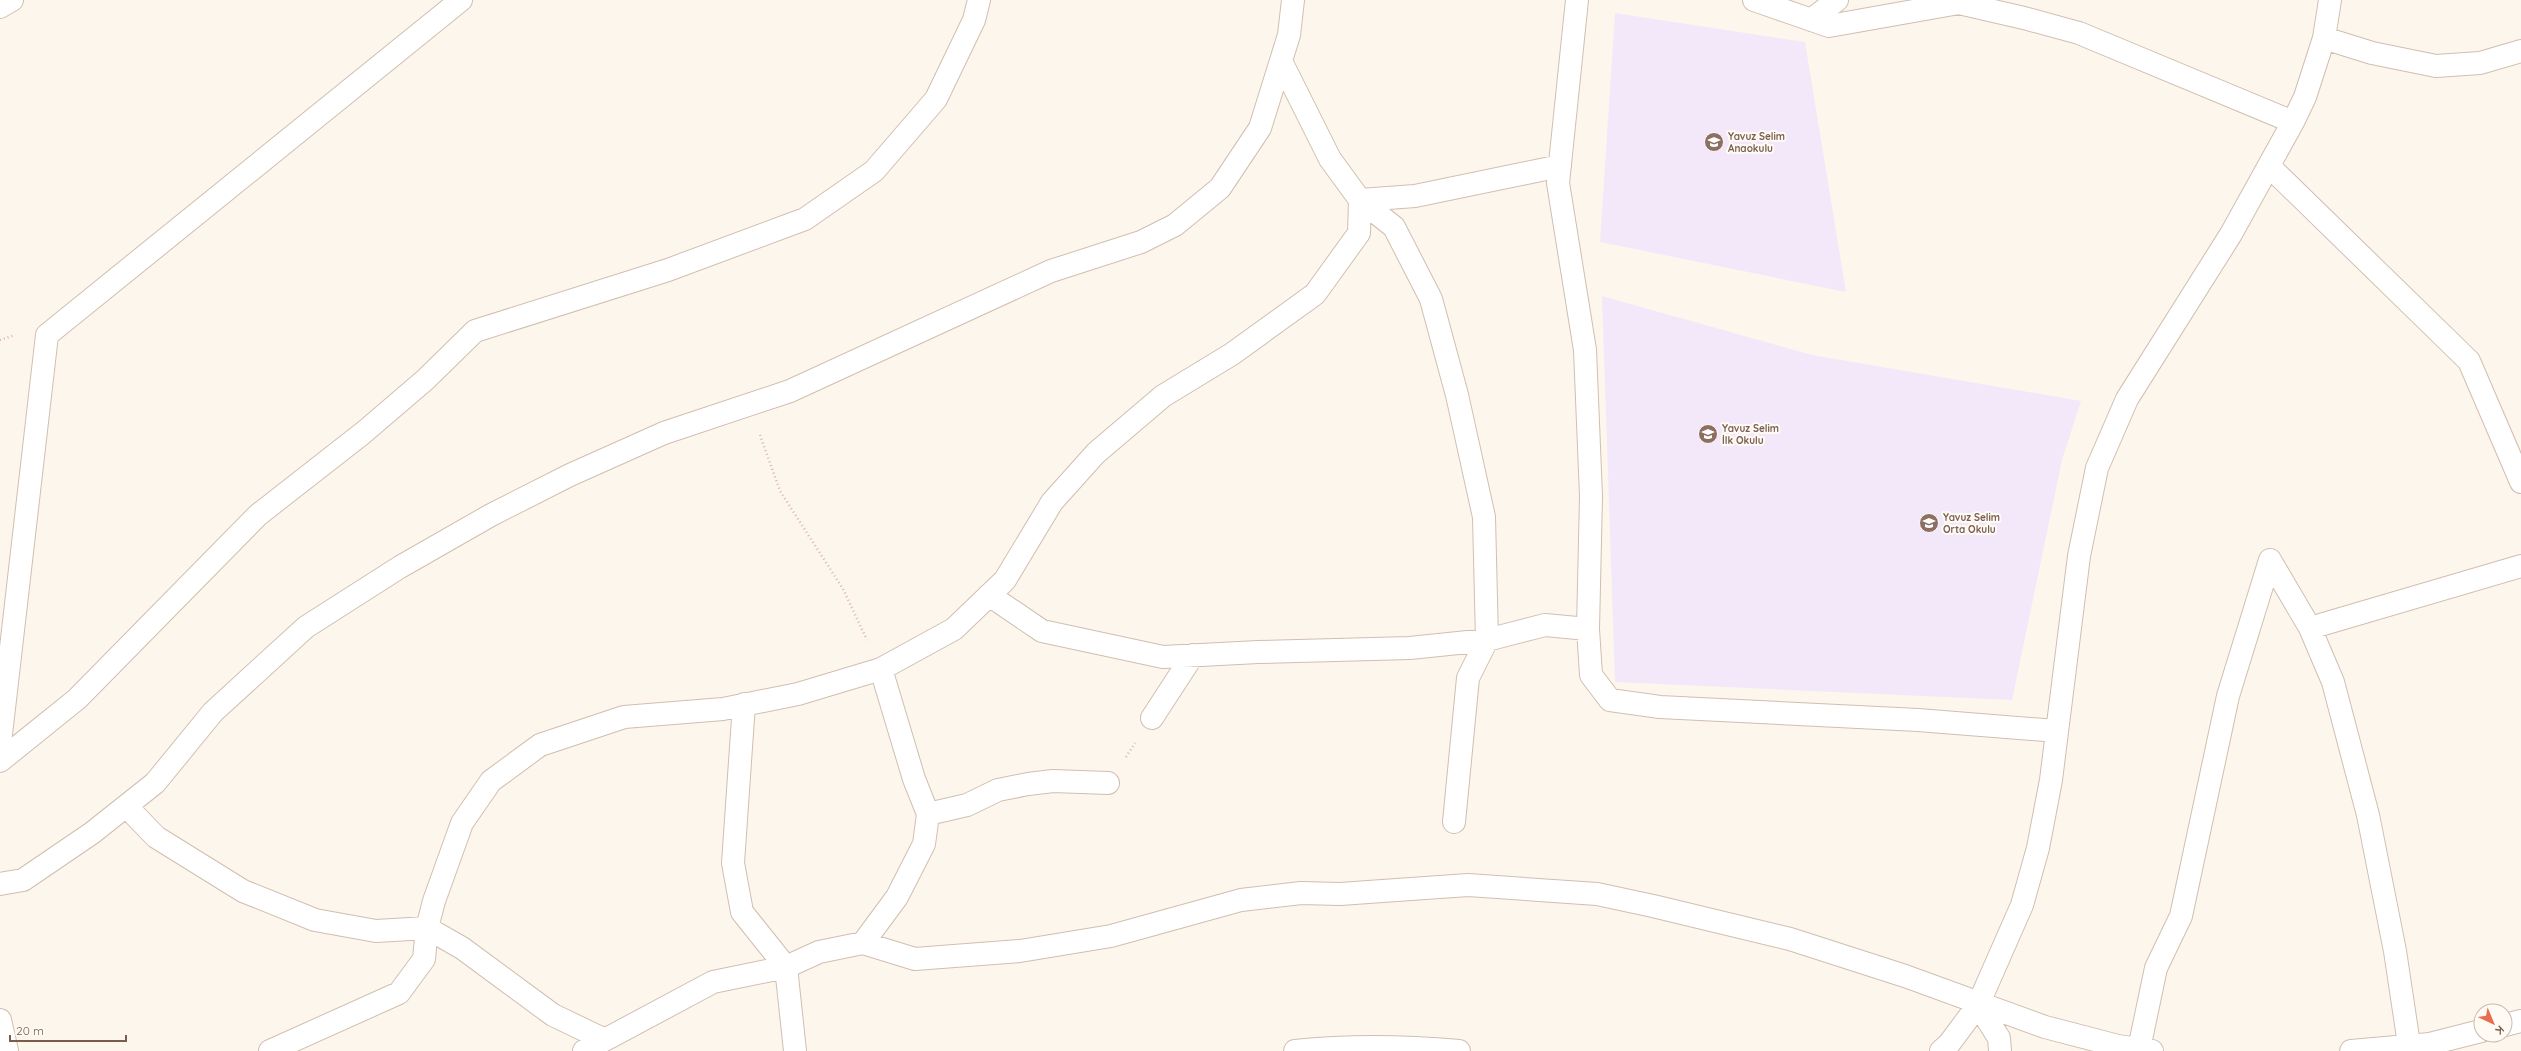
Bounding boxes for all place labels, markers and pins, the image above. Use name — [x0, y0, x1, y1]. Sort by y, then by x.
place label: Yavuz Selim Anaokulu — [1728, 130, 1785, 155]
school or university icon: Yavuz Selim Anaokulu — [1703, 131, 1725, 153]
place label: Yavuz Selim İlk Okulu — [1722, 422, 1779, 447]
school or university icon: Yavuz Selim İlk Okulu — [1697, 423, 1719, 445]
place label: Yavuz Selim Orta Okulu — [1943, 511, 2000, 536]
school or university icon: Yavuz Selim Orta Okulu — [1918, 512, 1940, 534]

